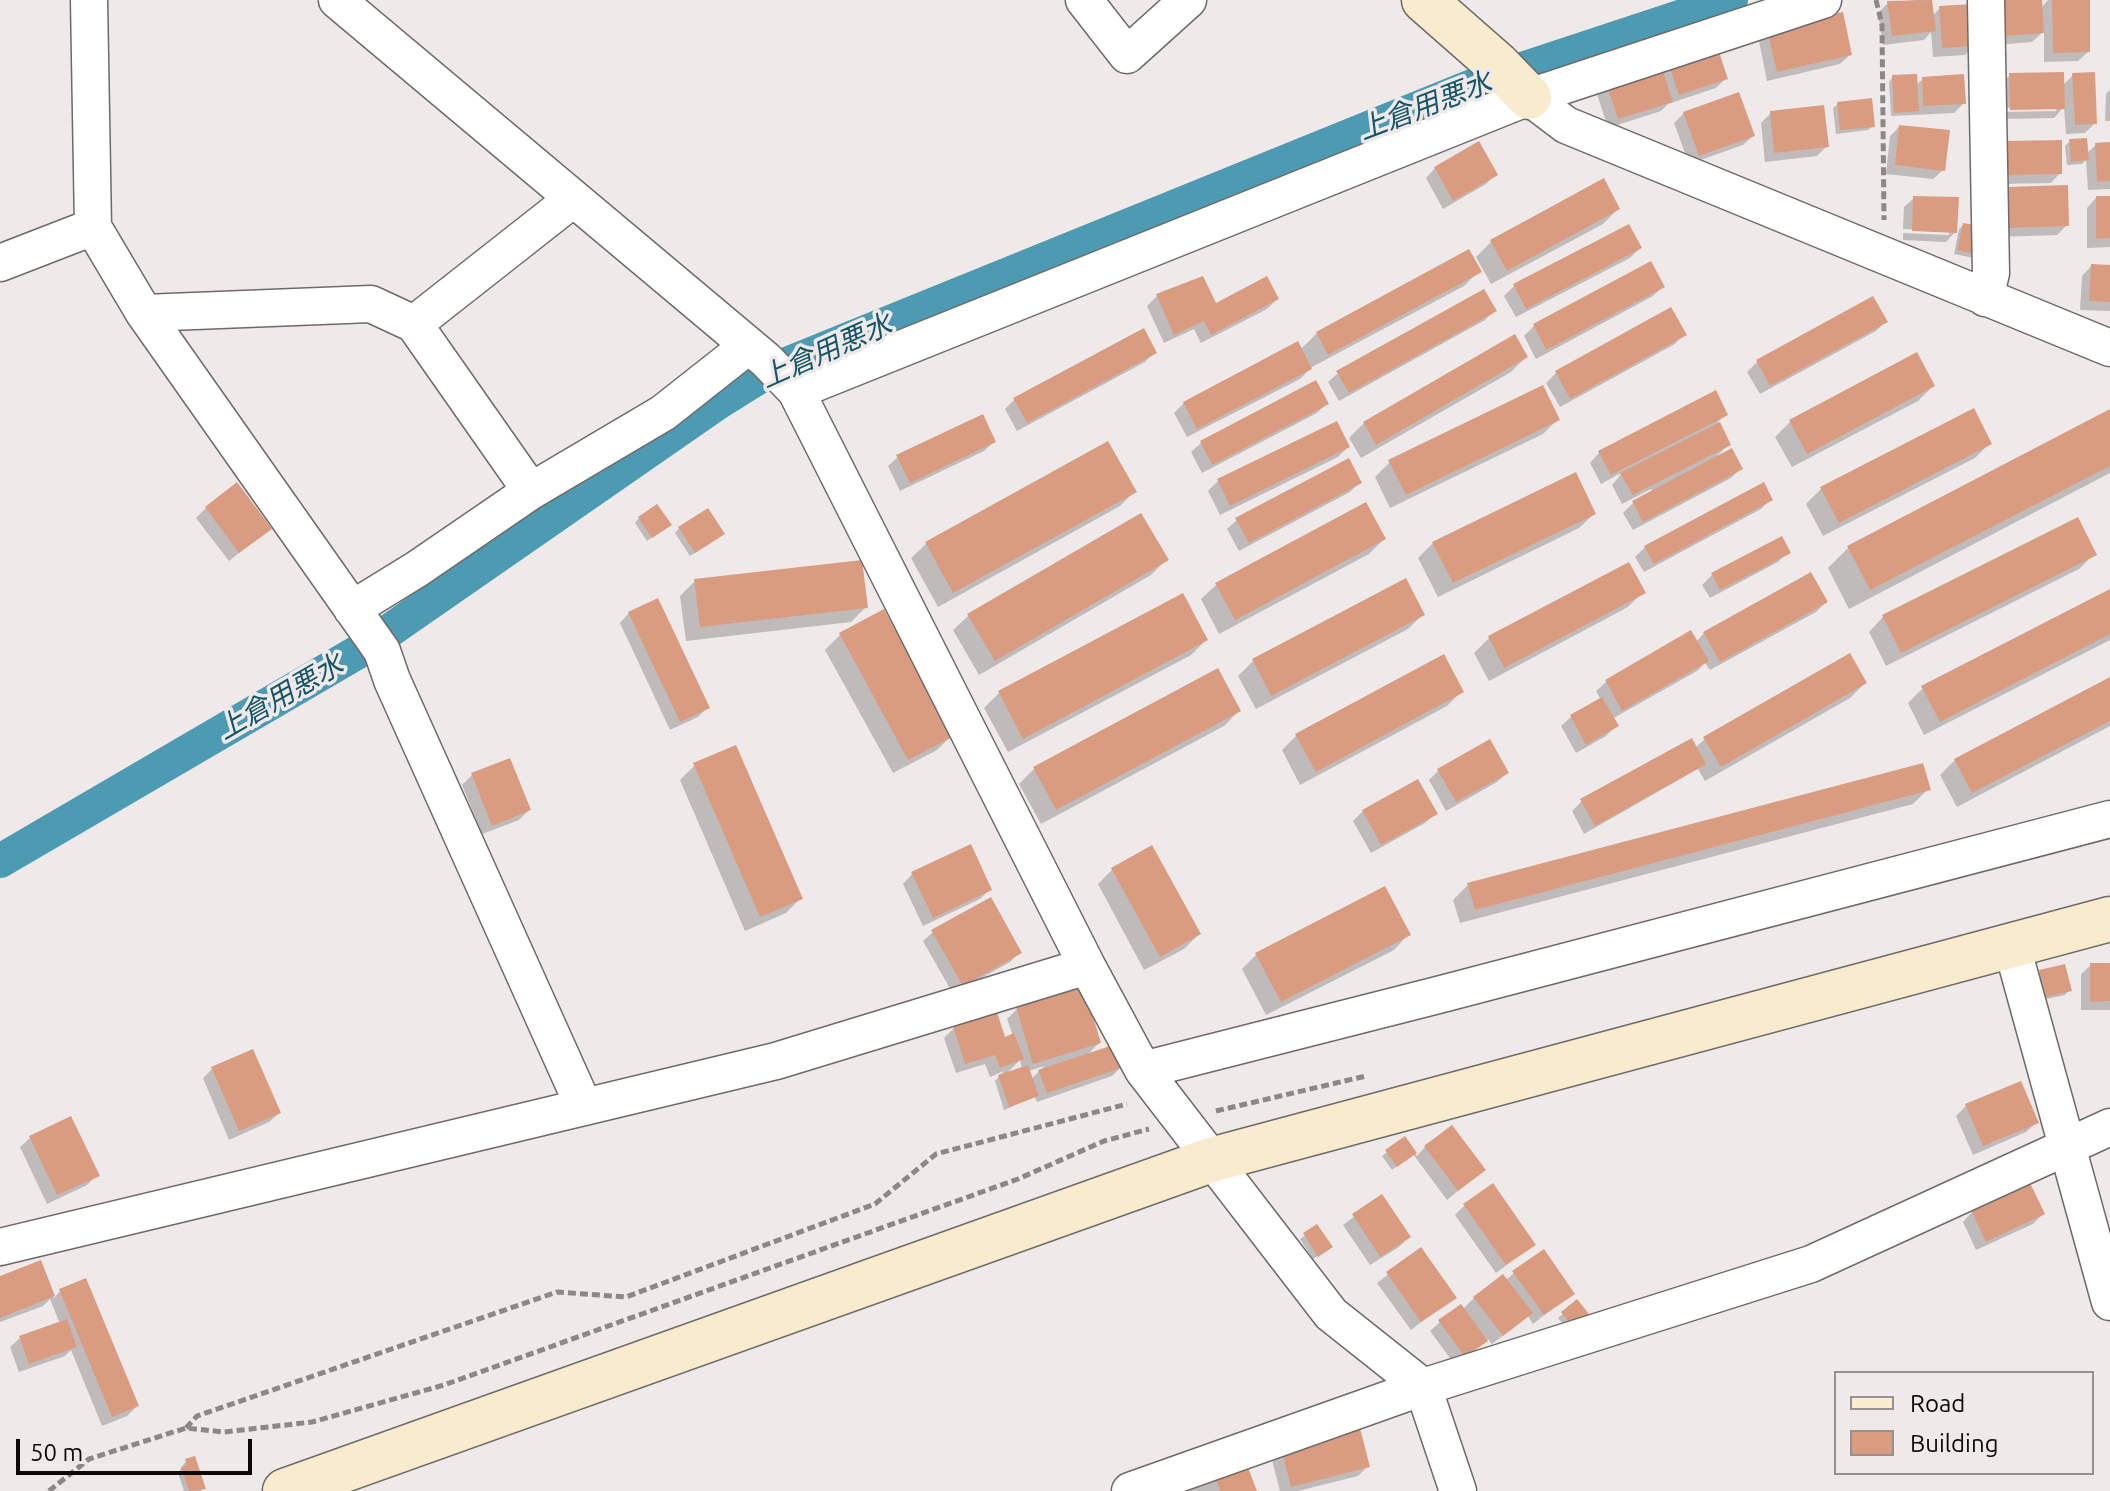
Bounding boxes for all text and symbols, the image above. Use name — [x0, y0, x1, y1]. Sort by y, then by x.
water label: 上倉用悪水 — [1354, 65, 1496, 147]
water label: 上倉用悪水 — [755, 307, 897, 395]
water label: 上倉用悪水 — [211, 647, 349, 747]
legend — [1834, 1371, 2094, 1475]
text: Road — [1910, 1390, 1965, 1417]
scale bar — [20, 1423, 256, 1473]
text: Building — [1910, 1430, 1998, 1457]
text: 50 m — [30, 1439, 83, 1466]

